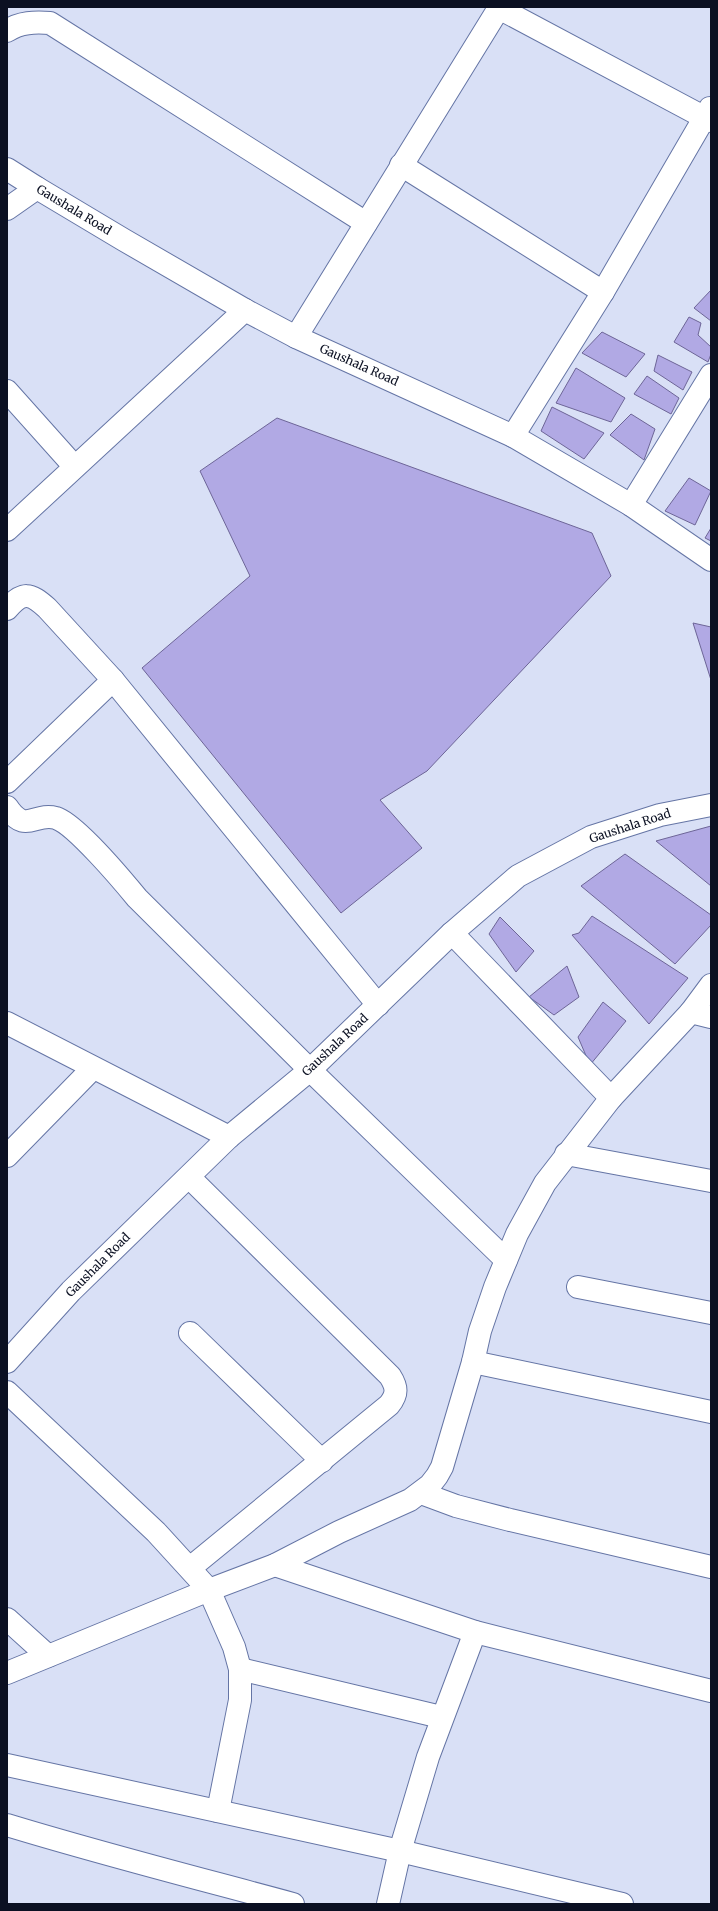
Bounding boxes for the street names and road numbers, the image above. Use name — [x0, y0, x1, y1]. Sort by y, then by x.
street label: Gaushala Road — [34, 181, 114, 238]
street label: Gaushala Road — [317, 340, 401, 389]
street label: Gaushala Road — [587, 805, 672, 846]
street label: Gaushala Road — [299, 1010, 371, 1079]
street label: Gaushala Road — [62, 1229, 133, 1300]

